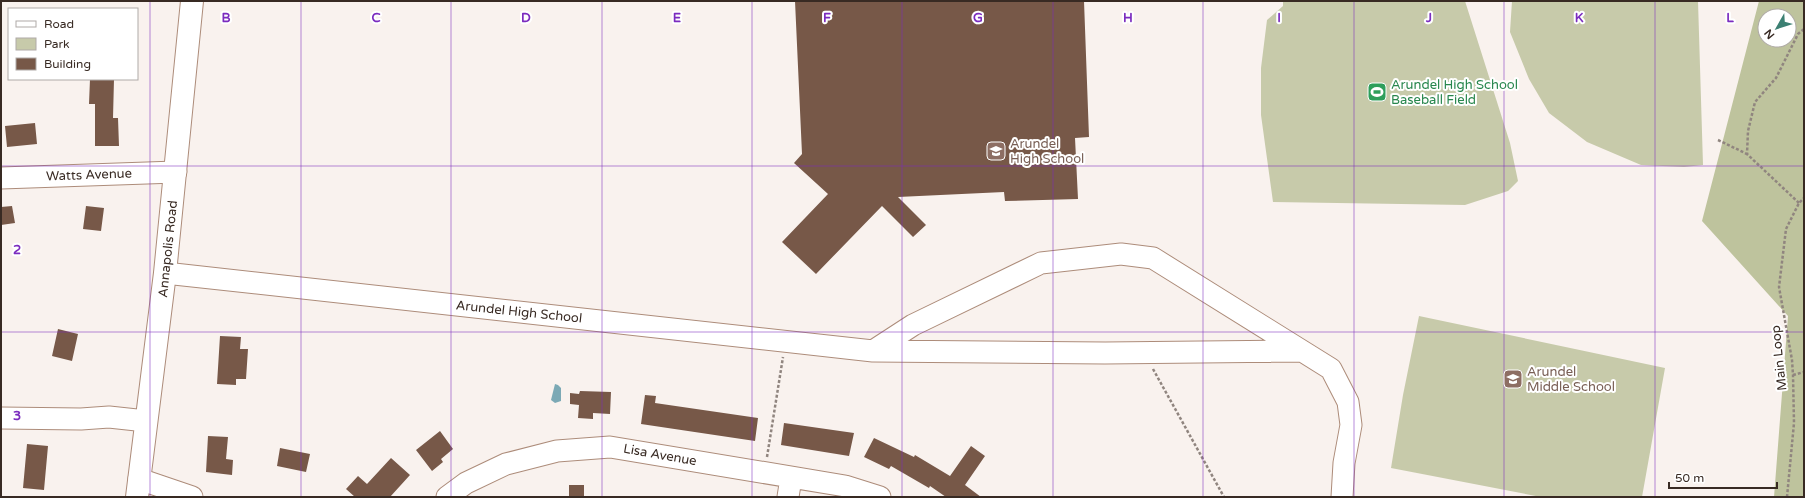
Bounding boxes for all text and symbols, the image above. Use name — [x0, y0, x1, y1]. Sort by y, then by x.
legend — [8, 8, 138, 80]
north arrow — [1757, 8, 1797, 48]
text: B — [221, 10, 231, 26]
text: C — [371, 10, 381, 26]
text: D — [521, 10, 531, 26]
text: E — [673, 10, 681, 26]
text: F — [823, 10, 831, 26]
text: G — [973, 10, 983, 26]
text: H — [1123, 10, 1133, 26]
text: I — [1277, 10, 1281, 26]
text: J — [1425, 10, 1432, 26]
text: K — [1575, 10, 1584, 26]
text: L — [1726, 10, 1734, 26]
text: Road — [44, 17, 74, 31]
text: N — [1762, 26, 1777, 42]
text: Park — [44, 37, 70, 51]
text: Building — [44, 57, 91, 71]
place label: Arundel High School Baseball Field — [1391, 77, 1518, 108]
sports icon: Arundel High School Baseball Field — [1366, 81, 1388, 103]
place label: Arundel High School — [1010, 136, 1084, 167]
school or university icon: Arundel High School — [985, 140, 1007, 162]
street label: Watts Avenue — [46, 166, 132, 184]
street label: Annapolis Road — [155, 200, 181, 298]
text: 2 — [13, 242, 21, 258]
street label: Arundel High School — [455, 297, 583, 327]
street label: Main Loop — [1768, 324, 1790, 392]
place label: Arundel Middle School — [1527, 364, 1615, 395]
school or university icon: Arundel Middle School — [1502, 368, 1524, 390]
text: 3 — [13, 408, 21, 424]
street label: Lisa Avenue — [622, 441, 698, 469]
scale bar — [1669, 464, 1777, 490]
text: 50 m — [1675, 471, 1704, 485]

